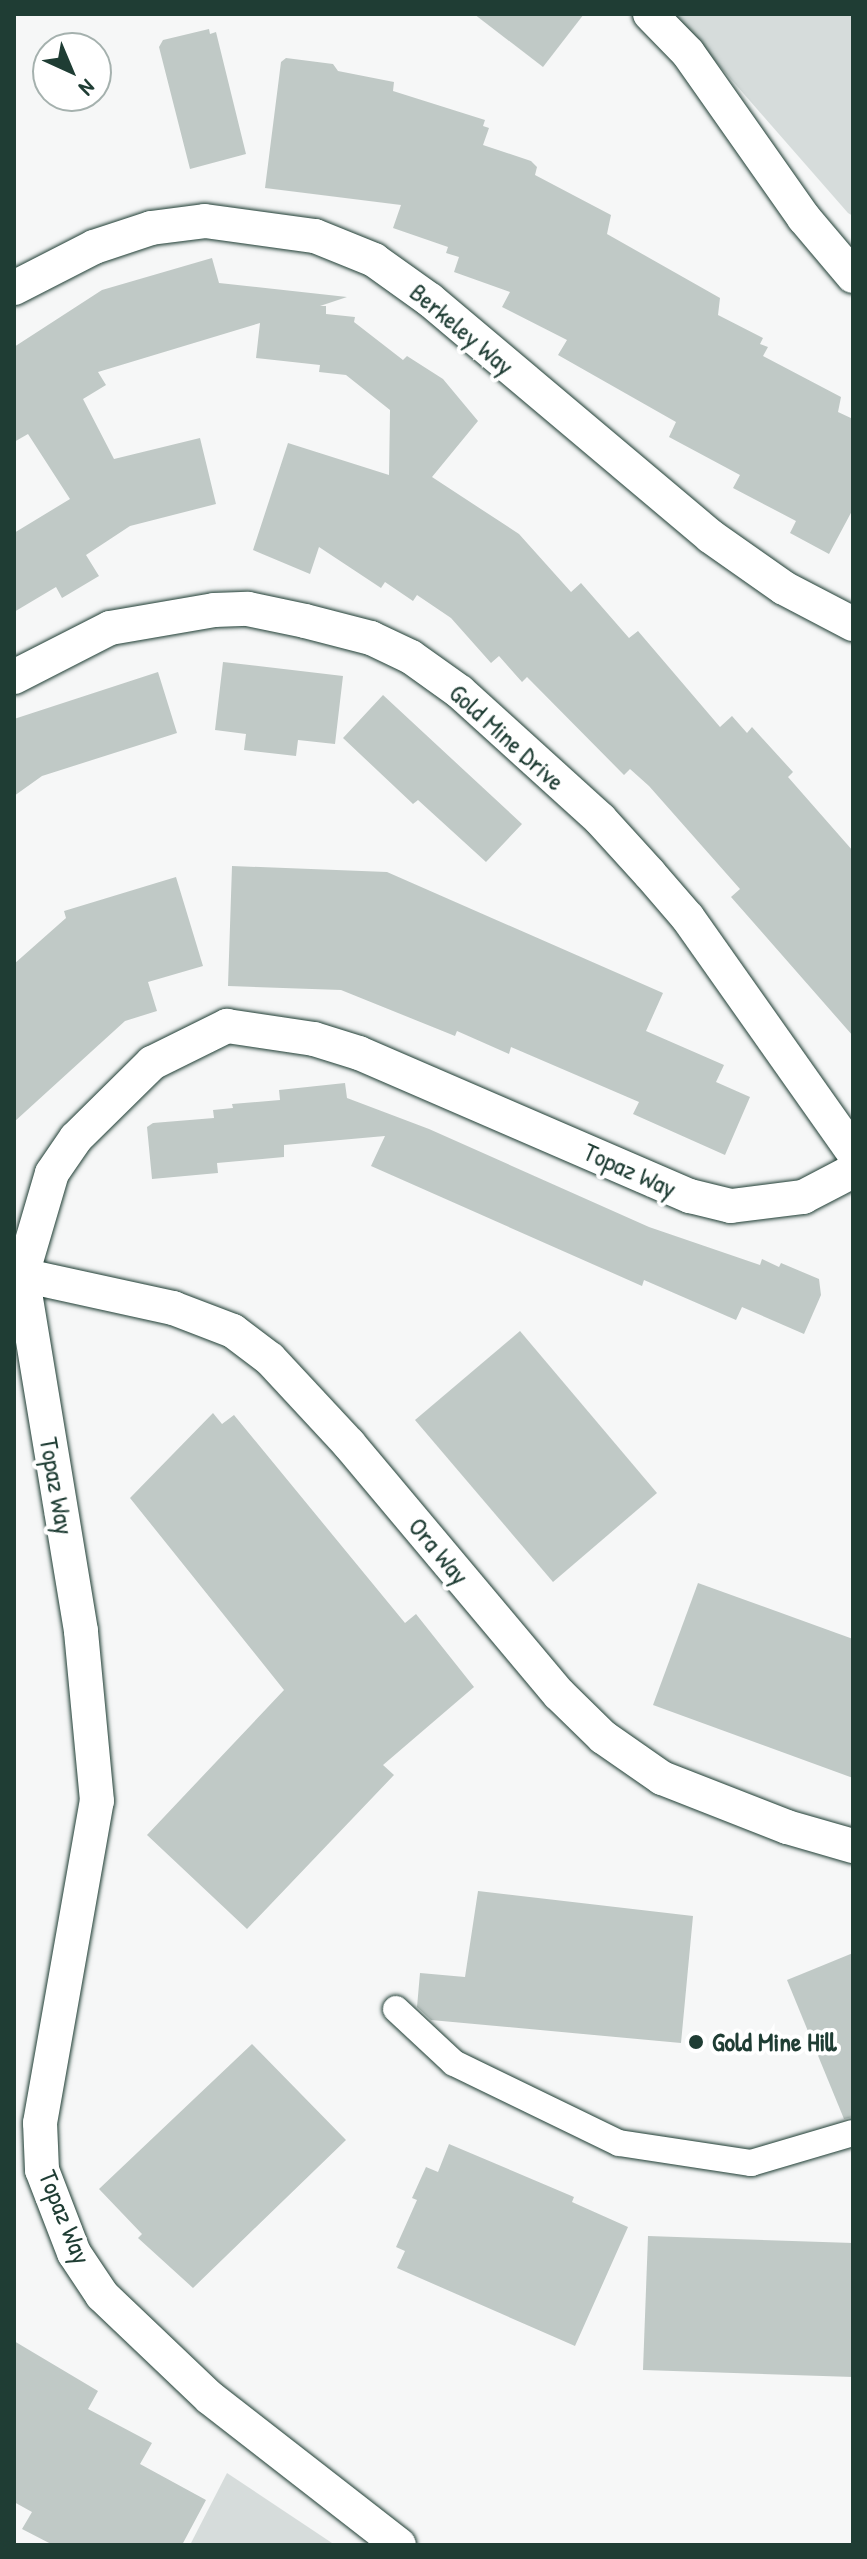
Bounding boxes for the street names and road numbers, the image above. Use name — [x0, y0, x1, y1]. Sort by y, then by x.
street label: Berkeley Way — [404, 277, 520, 381]
street label: Gold Mine Drive — [443, 677, 571, 797]
street label: Topaz Way — [579, 1136, 681, 1204]
street label: Topaz Way — [33, 1435, 81, 1537]
street label: Ora Way — [402, 1511, 476, 1591]
street label: Topaz Way — [32, 2166, 98, 2268]

